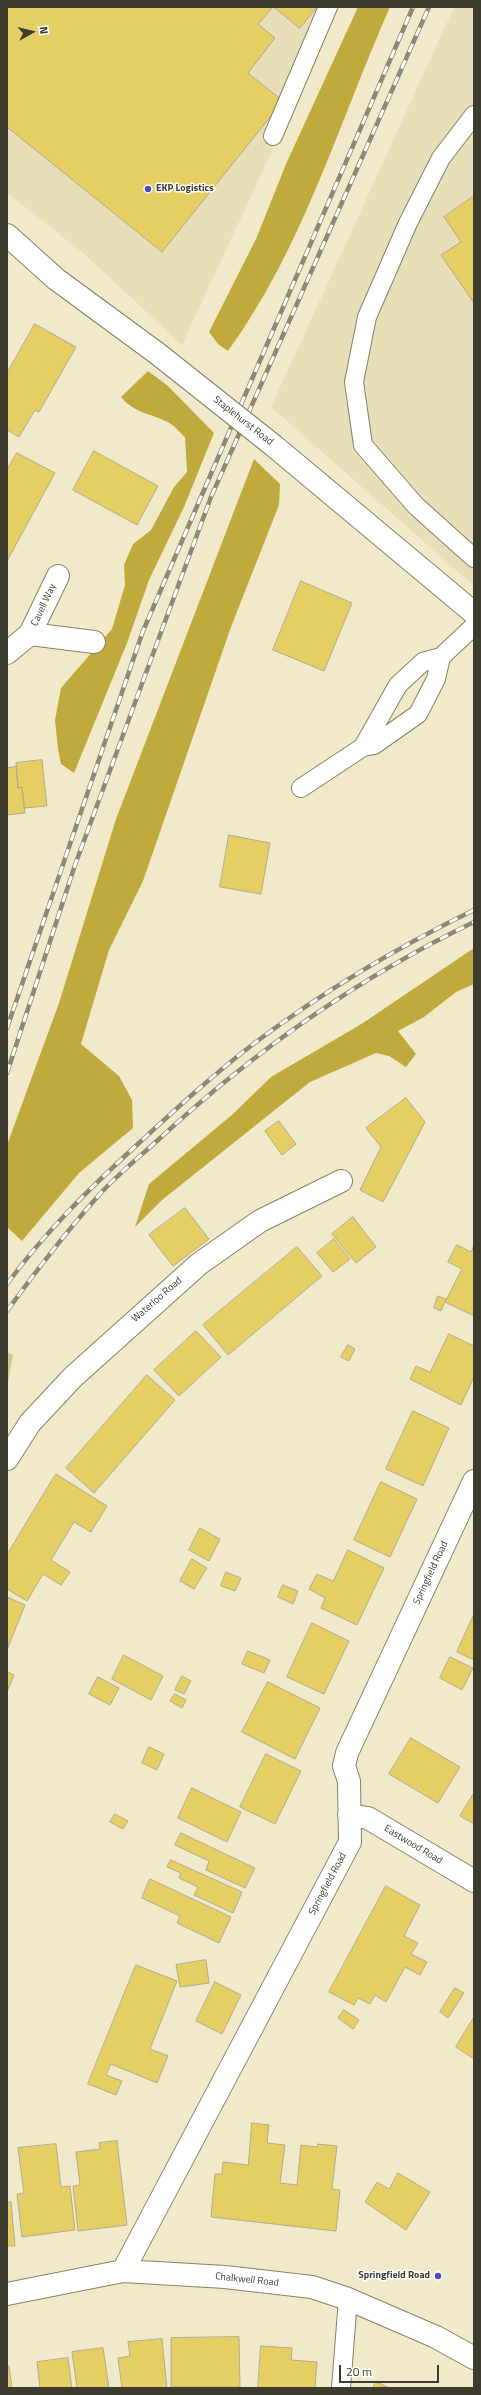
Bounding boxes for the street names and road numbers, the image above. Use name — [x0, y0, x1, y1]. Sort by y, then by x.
street label: Staplehurst Road — [211, 394, 275, 448]
street label: Cavell Way — [29, 582, 59, 628]
street label: Waterloo Road — [129, 1275, 185, 1325]
street label: Springfield Road — [411, 1539, 451, 1607]
street label: Eastwood Road — [382, 1823, 444, 1867]
street label: Springfield Road — [307, 1851, 349, 1917]
street label: Chalkwell Road — [215, 2271, 279, 2289]

